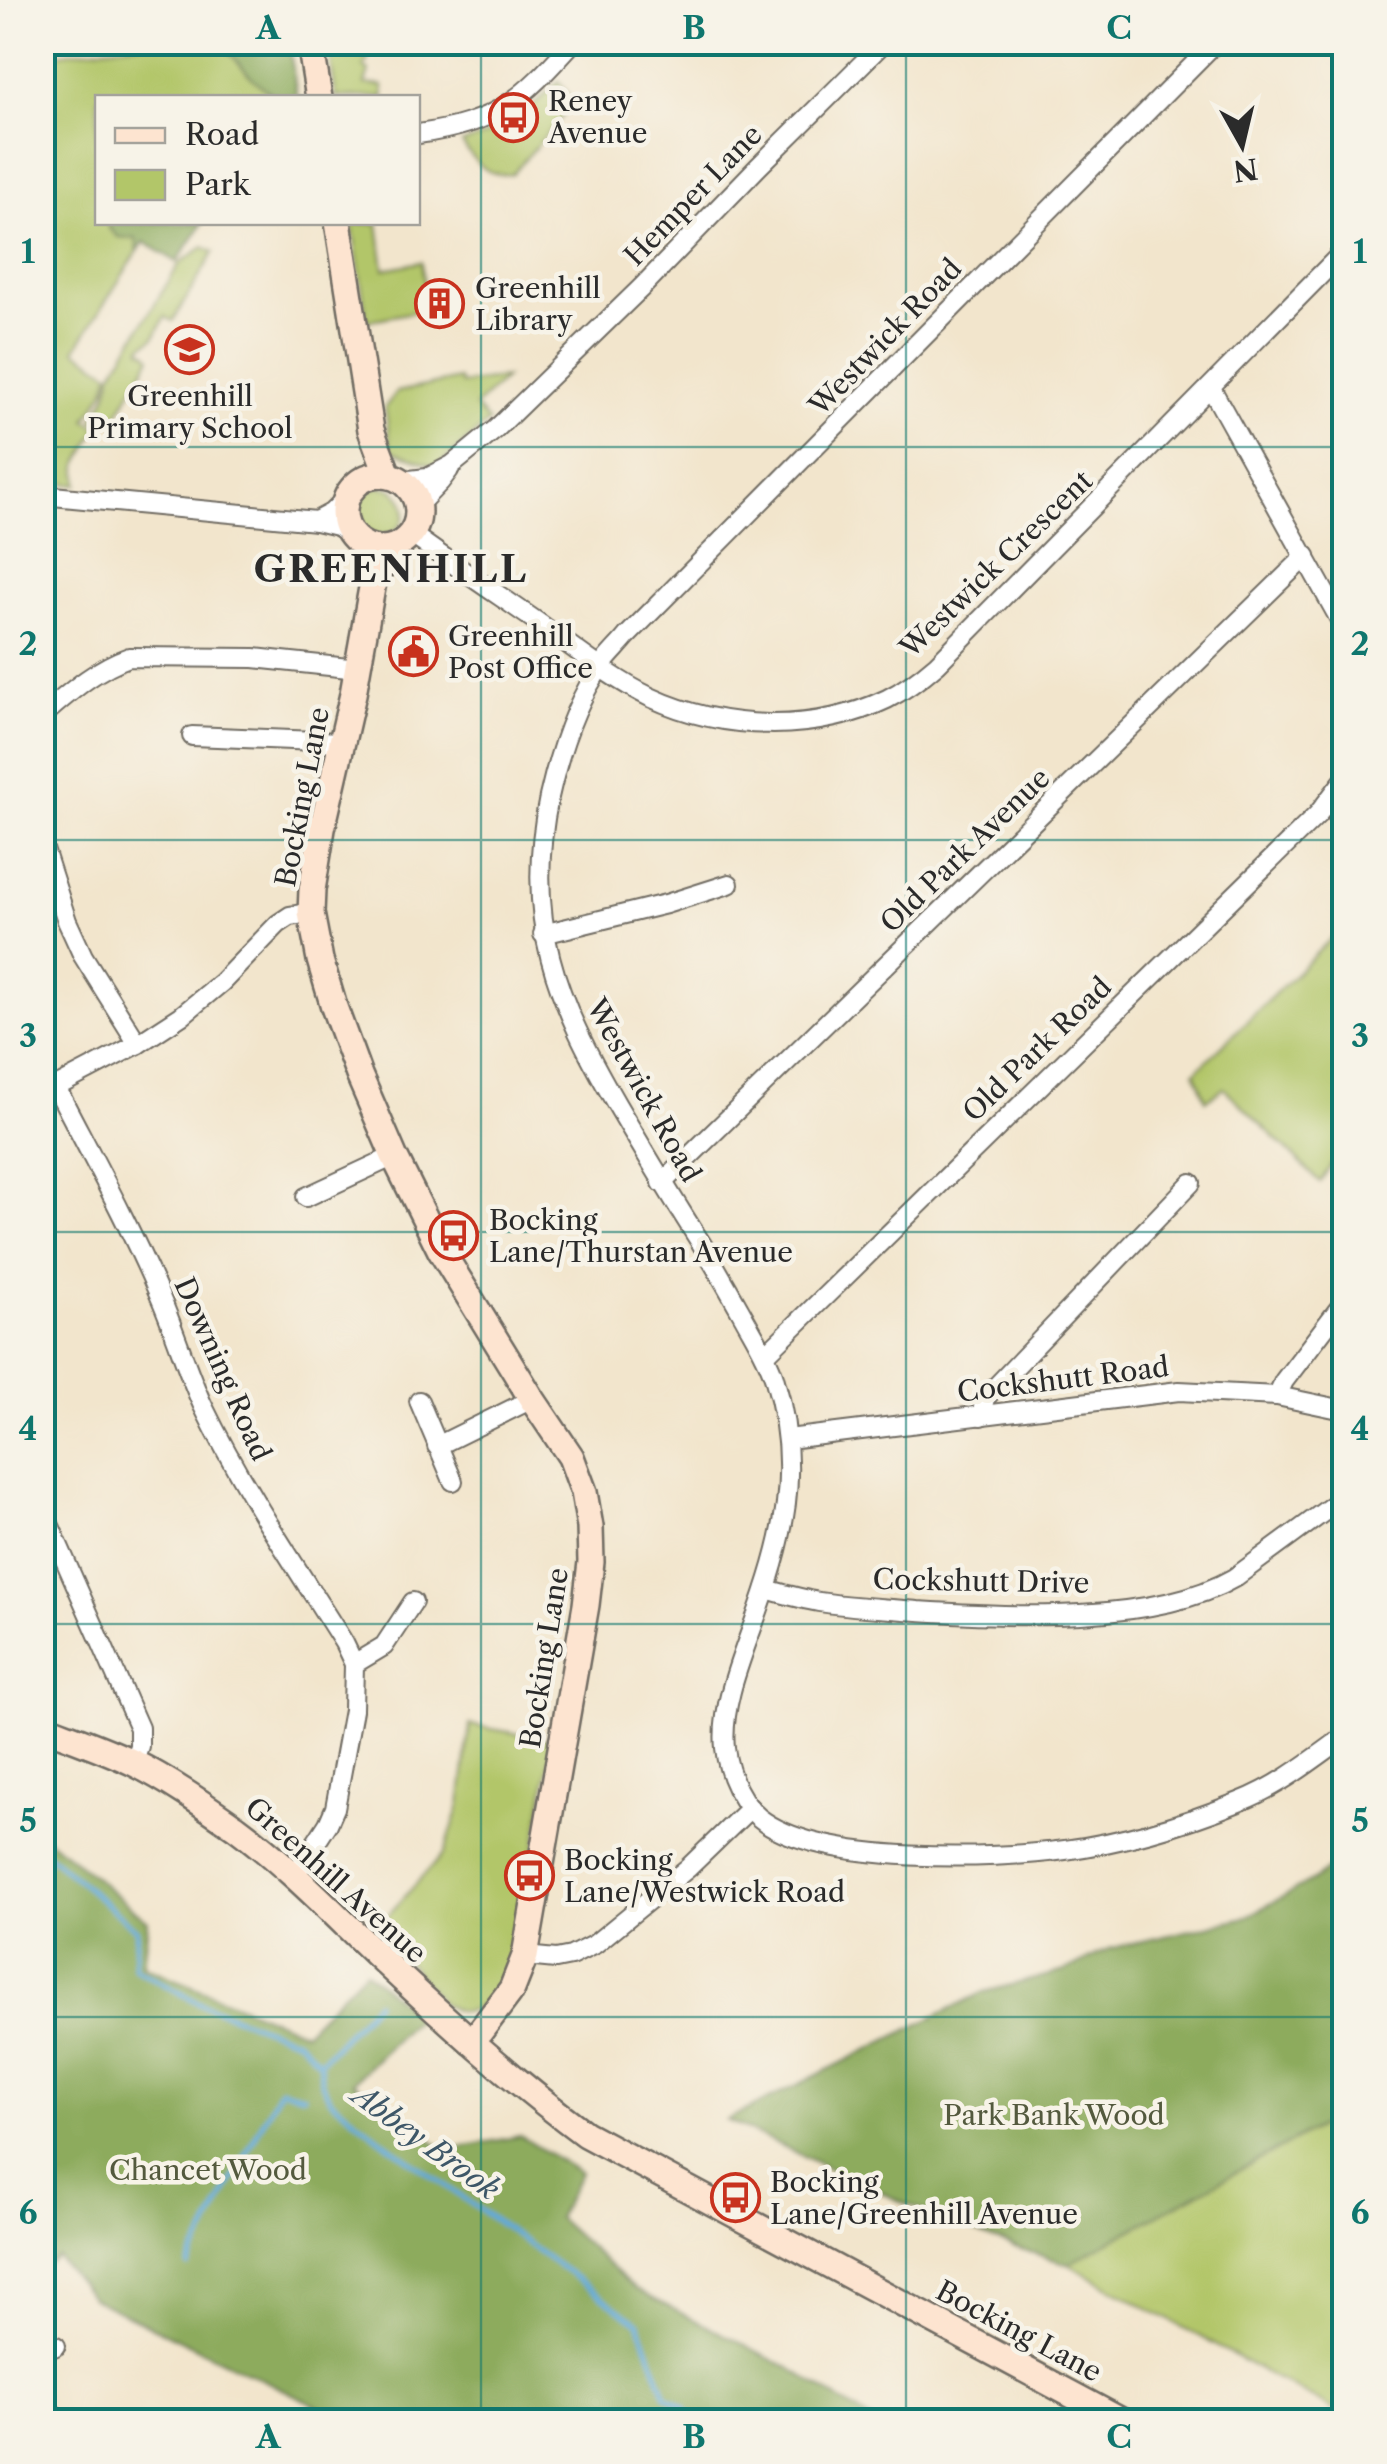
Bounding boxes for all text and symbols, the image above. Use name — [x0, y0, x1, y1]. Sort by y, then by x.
text: A — [255, 8, 282, 47]
text: B — [682, 8, 706, 47]
text: C — [1106, 8, 1132, 47]
place label: Reney Avenue — [547, 84, 648, 150]
bus stop icon: Reney Avenue — [487, 91, 539, 143]
legend — [95, 95, 420, 225]
north arrow — [1192, 95, 1292, 195]
text: Road — [185, 116, 259, 153]
street label: Hemper Lane — [617, 117, 769, 273]
text: N — [1231, 151, 1260, 188]
text: Park — [185, 166, 252, 203]
text: 1 — [21, 232, 36, 271]
text: 1 — [1353, 232, 1368, 271]
street label: Westwick Road — [801, 252, 968, 423]
place label: Greenhill Library — [475, 271, 601, 337]
building icon: Greenhill Library — [414, 278, 466, 330]
school or university icon: Greenhill Primary School — [164, 323, 216, 375]
place label: Greenhill Primary School — [87, 379, 293, 445]
street label: Westwick Crescent — [892, 463, 1099, 665]
district label: GREENHILL — [253, 545, 529, 592]
place label: Greenhill Post Office — [448, 619, 593, 685]
text: 2 — [19, 624, 37, 663]
text: 2 — [1351, 624, 1369, 663]
public building icon: Greenhill Post Office — [387, 626, 439, 678]
street label: Bocking Lane — [268, 704, 336, 890]
street label: Old Park Avenue — [873, 761, 1057, 939]
street label: Old Park Road — [956, 970, 1118, 1128]
street label: Westwick Road — [579, 991, 708, 1188]
text: 3 — [19, 1016, 37, 1055]
text: 3 — [1351, 1016, 1369, 1055]
place label: Bocking Lane/Thurstan Avenue — [489, 1203, 793, 1269]
bus stop icon: Bocking Lane/Thurstan Avenue — [428, 1210, 480, 1262]
street label: Downing Road — [167, 1272, 279, 1466]
street label: Cockshutt Road — [955, 1349, 1171, 1409]
text: 4 — [19, 1409, 37, 1448]
text: 4 — [1351, 1409, 1369, 1448]
street label: Cockshutt Drive — [872, 1562, 1090, 1600]
street label: Bocking Lane — [513, 1565, 575, 1751]
street label: Greenhill Avenue — [239, 1790, 433, 1970]
text: 5 — [19, 1801, 37, 1840]
text: 5 — [1351, 1801, 1369, 1840]
place label: Bocking Lane/Westwick Road — [564, 1843, 845, 1909]
bus stop icon: Bocking Lane/Westwick Road — [503, 1850, 555, 1902]
water label: Abbey Brook — [342, 2074, 507, 2208]
park label: Park Bank Wood — [943, 2098, 1165, 2132]
park label: Chancet Wood — [109, 2153, 307, 2187]
place label: Bocking Lane/Greenhill Avenue — [770, 2165, 1078, 2231]
bus stop icon: Bocking Lane/Greenhill Avenue — [709, 2172, 761, 2224]
text: 6 — [18, 2193, 38, 2232]
text: 6 — [1350, 2193, 1370, 2232]
street label: Bocking Lane — [931, 2273, 1107, 2389]
text: A — [255, 2417, 282, 2456]
text: B — [682, 2417, 706, 2456]
text: C — [1106, 2417, 1132, 2456]

